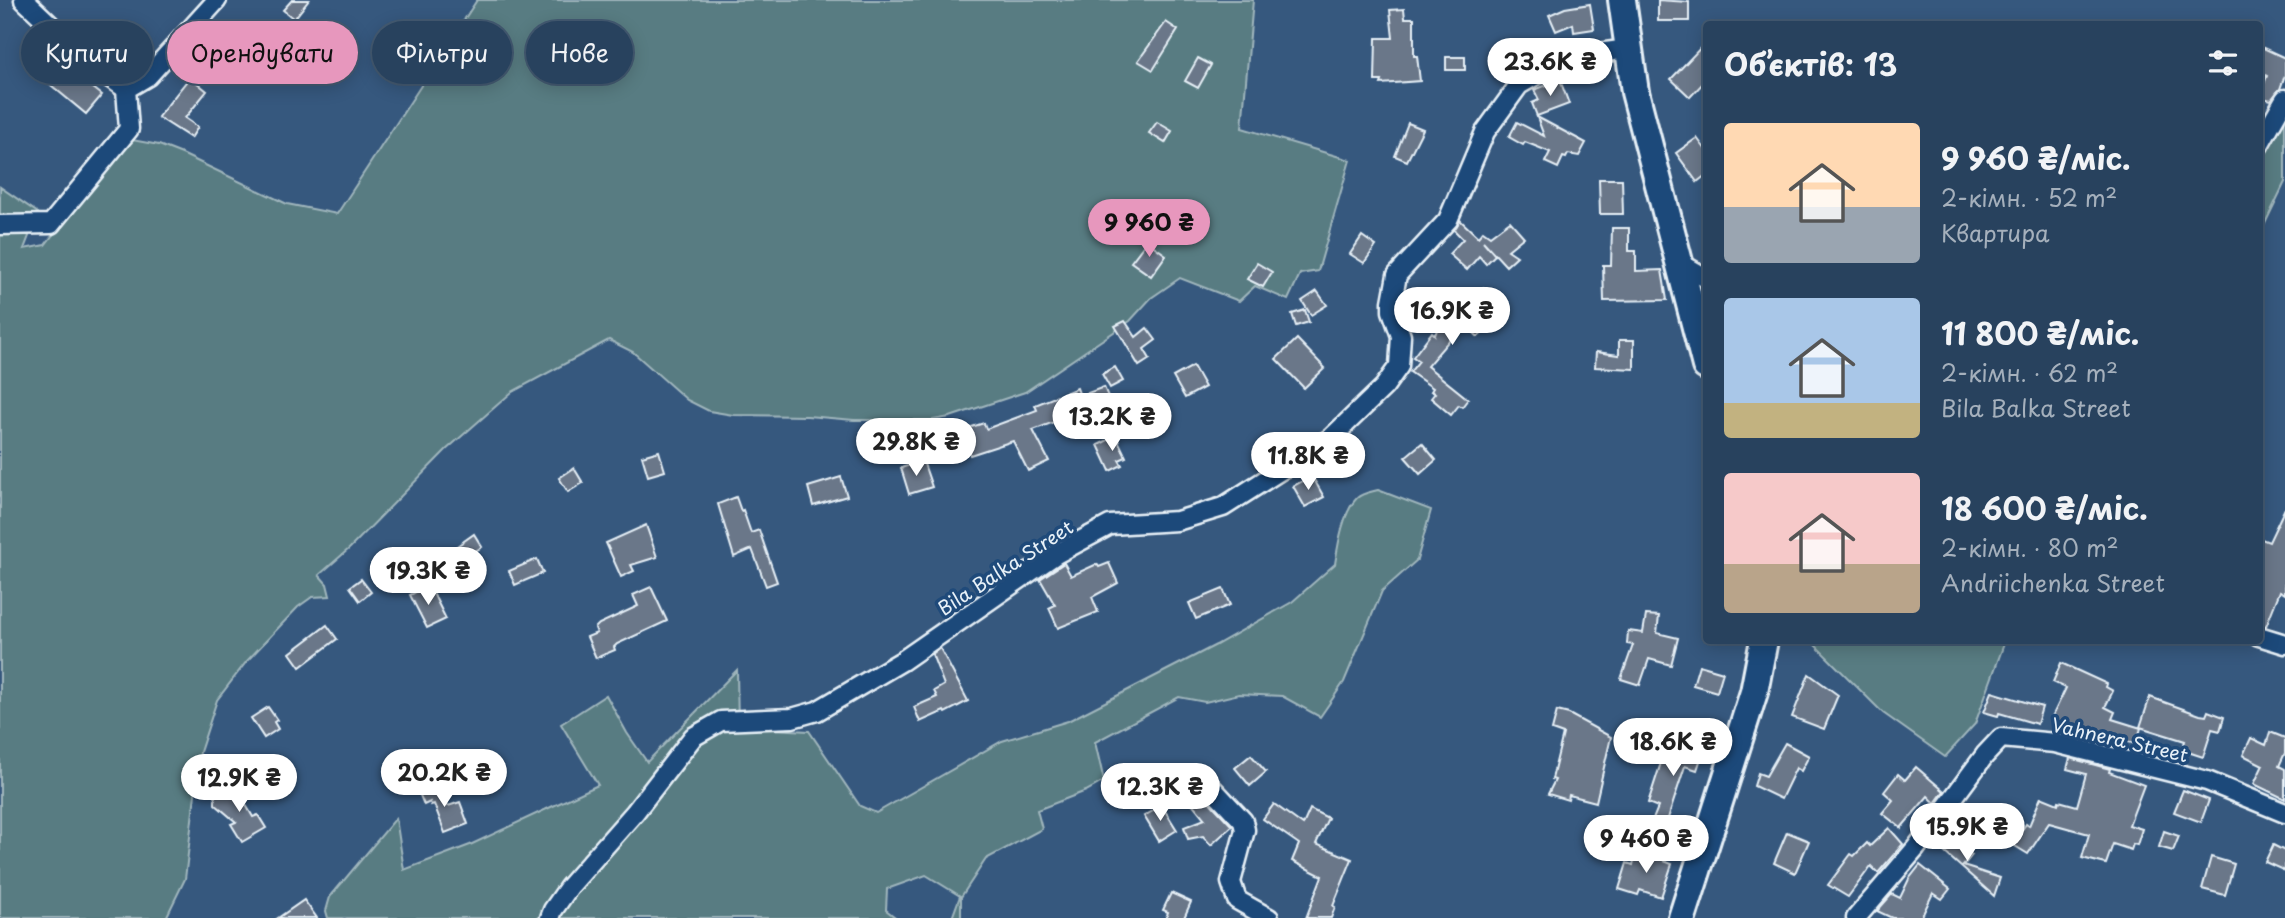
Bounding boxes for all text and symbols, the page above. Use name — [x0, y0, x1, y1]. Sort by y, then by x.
chip: Купити — [21, 21, 153, 84]
chip: Орендувати — [167, 21, 358, 84]
chip: Фільтри — [372, 21, 512, 84]
chip: Нове — [526, 21, 633, 84]
pin: 23.6K ₴ — [1485, 38, 1615, 98]
text: Об’єктів: 13 — [1724, 41, 1897, 86]
text: 23.6K ₴ — [1503, 43, 1597, 78]
icon: filters — [2204, 44, 2242, 82]
text: 9 960 ₴/міс. — [1941, 135, 2131, 180]
icon: home — [1780, 151, 1864, 235]
text: 2-кімн. · 52 m² — [1941, 180, 2117, 215]
pin: 9 960 ₴ — [1084, 200, 1214, 259]
text: 9 960 ₴ — [1104, 204, 1194, 239]
text: Квартира — [1941, 215, 2049, 250]
pin: 16.9K ₴ — [1387, 288, 1517, 347]
text: 16.9K ₴ — [1410, 292, 1494, 327]
text: 11 800 ₴/міс. — [1941, 310, 2139, 355]
icon: home — [1780, 326, 1864, 410]
text: 2-кімн. · 62 m² — [1941, 355, 2118, 390]
text: Bila Balka Street — [1941, 390, 2131, 425]
pin: 13.2K ₴ — [1047, 393, 1177, 453]
text: 13.2K ₴ — [1069, 398, 1156, 433]
pin: 29.8K ₴ — [851, 419, 981, 478]
text: 29.8K ₴ — [872, 423, 960, 458]
pin: 11.8K ₴ — [1243, 433, 1373, 492]
text: 11.8K ₴ — [1267, 437, 1349, 472]
text: 18 600 ₴/міс. — [1941, 485, 2148, 530]
icon: home — [1780, 501, 1864, 585]
street label: Bila Balka Street — [932, 512, 1079, 621]
text: 2-кімн. · 80 m² — [1941, 530, 2119, 565]
pin: 19.3K ₴ — [363, 548, 493, 607]
text: 19.3K ₴ — [386, 552, 470, 587]
text: Andriichenka Street — [1941, 565, 2165, 600]
street label: Vahnera Street — [2049, 710, 2191, 768]
pin: 18.6K ₴ — [1608, 718, 1738, 778]
text: 18.6K ₴ — [1629, 723, 1717, 758]
pin: 20.2K ₴ — [379, 750, 509, 809]
pin: 12.9K ₴ — [174, 754, 304, 814]
text: 20.2K ₴ — [397, 754, 491, 789]
text: 12.9K ₴ — [197, 759, 281, 794]
pin: 12.3K ₴ — [1095, 764, 1225, 823]
text: 12.3K ₴ — [1117, 768, 1203, 803]
pin: 15.9K ₴ — [1902, 804, 2032, 863]
text: 15.9K ₴ — [1926, 808, 2008, 843]
pin: 9 460 ₴ — [1581, 816, 1711, 875]
text: 9 460 ₴ — [1600, 820, 1692, 855]

